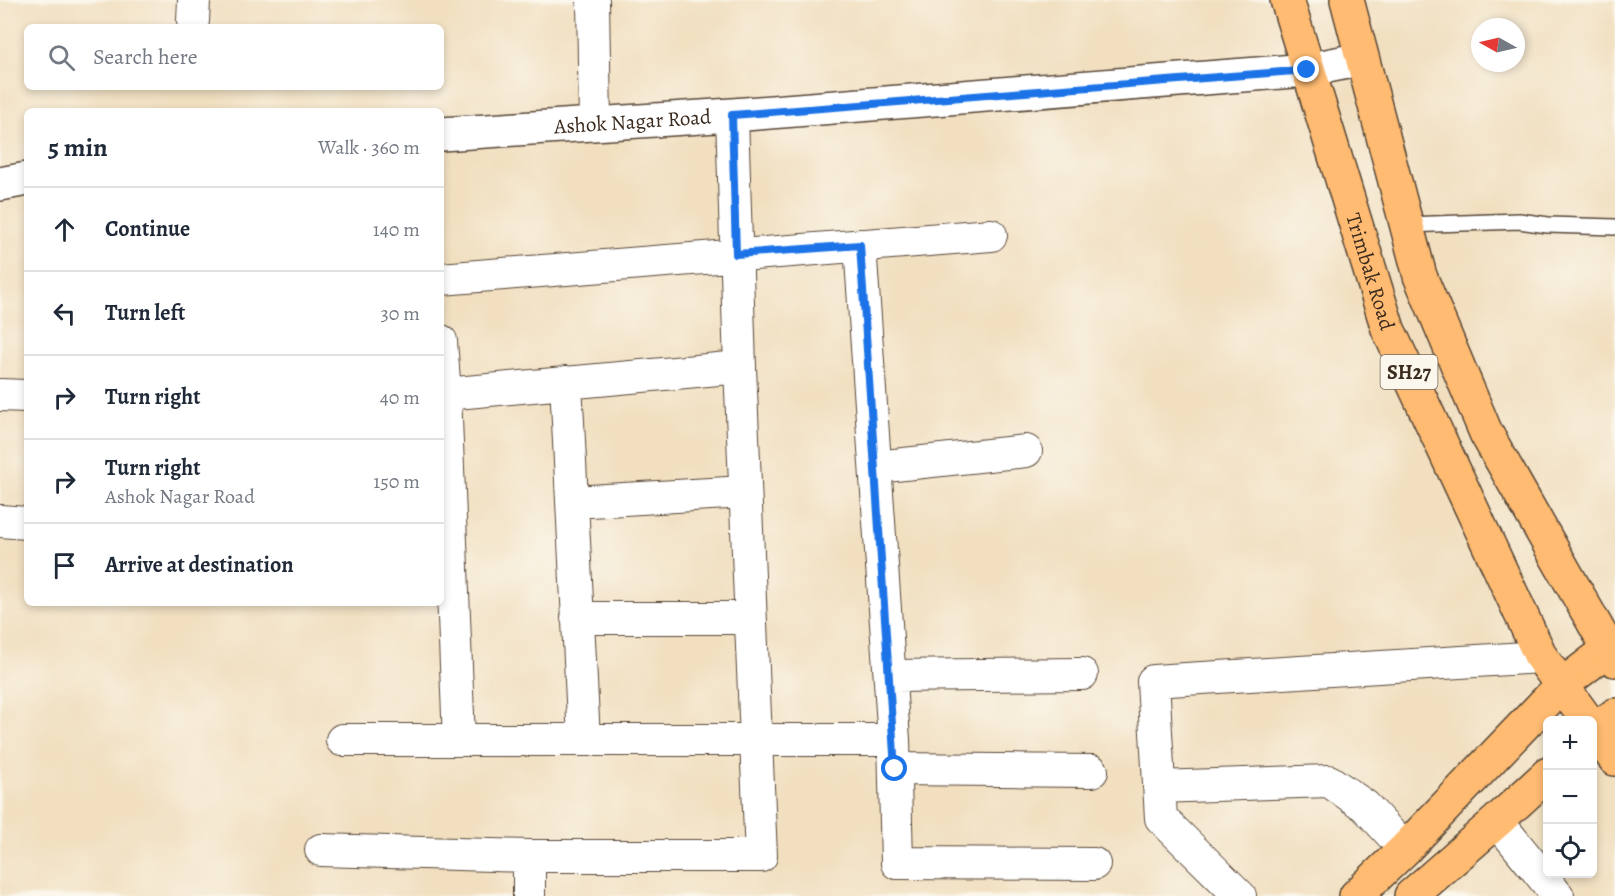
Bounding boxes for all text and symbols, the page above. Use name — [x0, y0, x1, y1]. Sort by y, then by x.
north arrow — [1471, 18, 1525, 72]
search box — [24, 24, 444, 90]
icon: search — [45, 41, 78, 74]
text: Search here — [93, 42, 198, 72]
route end — [1293, 56, 1319, 82]
street label: Ashok Nagar Road — [552, 102, 713, 141]
text: 5 min — [48, 130, 108, 165]
text: Walk · 360 m — [318, 134, 420, 161]
street label: Trimbak Road — [1339, 209, 1402, 334]
icon: ahead — [48, 213, 81, 246]
text: Continue — [105, 214, 190, 244]
text: 140 m — [373, 216, 420, 243]
icon: left — [48, 297, 81, 330]
text: Turn left — [105, 298, 185, 328]
text: 30 m — [380, 300, 420, 327]
road number: SH27 — [1380, 355, 1438, 389]
icon: right — [48, 381, 81, 414]
text: Turn right — [105, 382, 201, 412]
text: 40 m — [380, 384, 420, 411]
text: Turn right — [105, 453, 201, 483]
icon: right — [48, 465, 81, 498]
text: 150 m — [373, 468, 420, 495]
text: Ashok Nagar Road — [105, 483, 255, 510]
icon: arrive — [48, 549, 81, 582]
text: Arrive at destination — [105, 550, 294, 580]
map controls — [1543, 716, 1597, 878]
button: + — [1543, 716, 1597, 770]
route start — [881, 755, 907, 781]
button: − — [1543, 770, 1597, 824]
button: locate — [1543, 824, 1597, 878]

